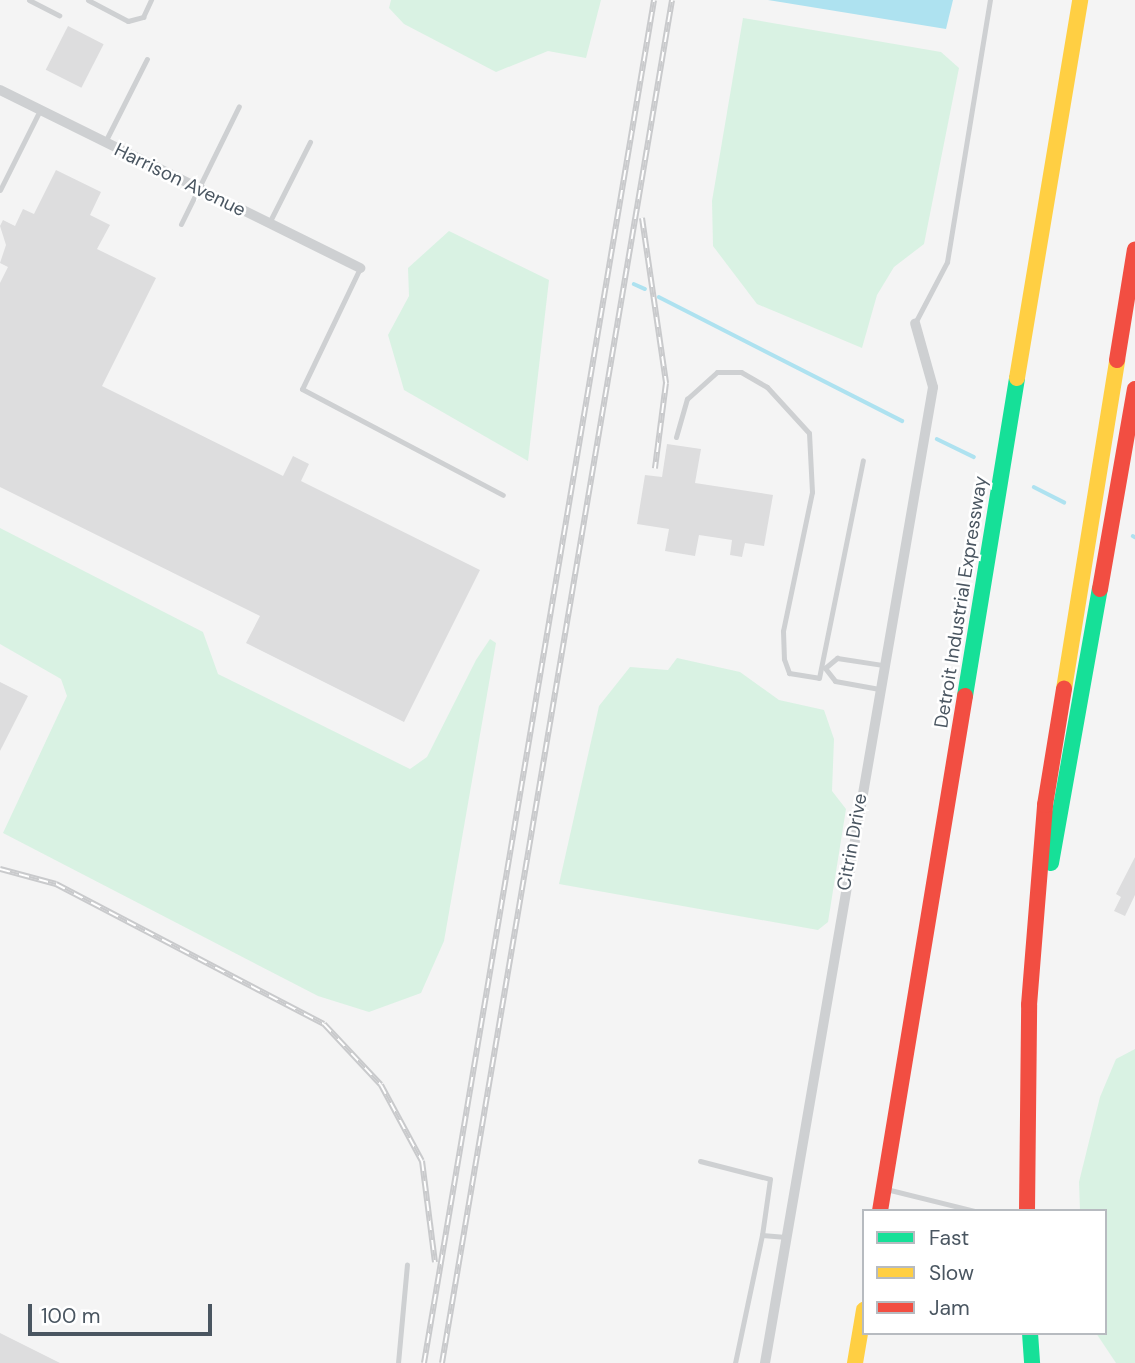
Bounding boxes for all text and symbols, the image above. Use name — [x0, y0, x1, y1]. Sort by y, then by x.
street label: Harrison Avenue — [111, 138, 249, 222]
street label: Detroit Industrial Expressway — [930, 474, 992, 730]
street label: Citrin Drive — [832, 792, 872, 892]
legend — [862, 1209, 1107, 1335]
text: Fast — [929, 1224, 969, 1252]
text: Slow — [929, 1259, 974, 1287]
scale bar — [32, 1290, 215, 1334]
text: Jam — [929, 1294, 970, 1322]
text: 100 m — [41, 1302, 101, 1330]

